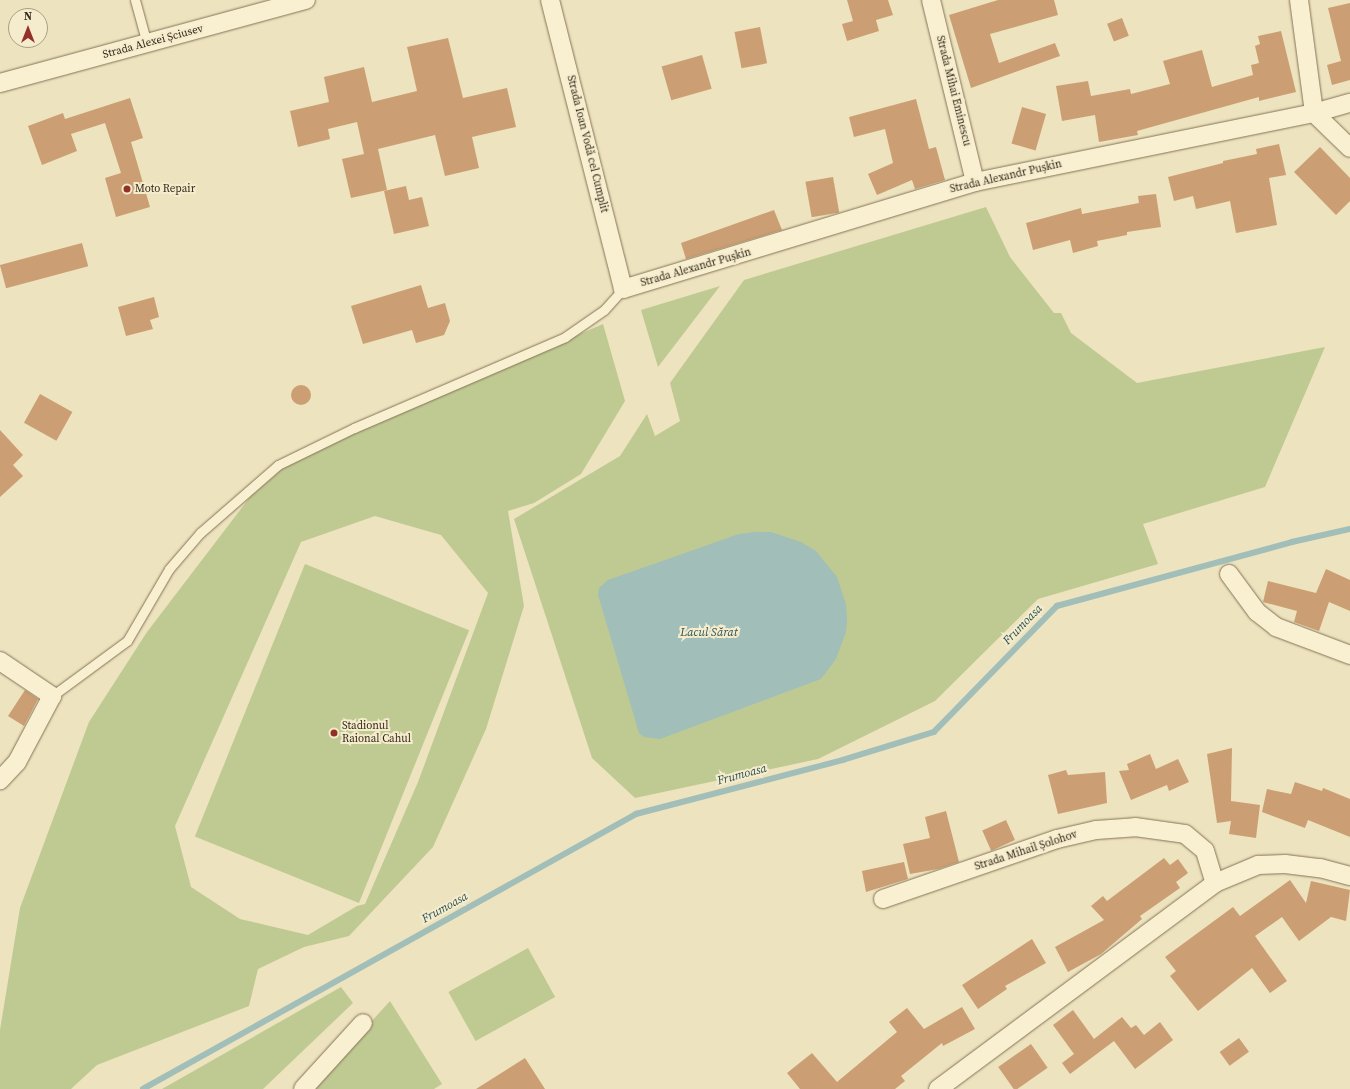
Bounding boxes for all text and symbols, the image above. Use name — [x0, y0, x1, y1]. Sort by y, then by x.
north arrow — [8, 8, 48, 48]
text: N — [24, 9, 32, 24]
street label: Strada Alexei Șciusev — [101, 22, 205, 62]
street label: Strada Mihai Eminescu — [933, 34, 973, 148]
street label: Strada Ioan Vodă cel Cumplit — [564, 74, 610, 214]
street label: Strada Alexandr Pușkin — [949, 158, 1063, 196]
place label: Moto Repair — [135, 182, 195, 196]
marker: Moto Repair — [122, 184, 132, 194]
street label: Strada Alexandr Pușkin — [639, 246, 753, 290]
water label: Frumoasa — [1000, 602, 1046, 648]
water label: Lacul Sărat — [680, 626, 738, 640]
place label: Stadionul Raional Cahul — [342, 720, 411, 746]
marker: Stadionul Raional Cahul — [329, 728, 339, 738]
water label: Frumoasa — [716, 762, 768, 788]
street label: Strada Mihail Șolohov — [973, 828, 1079, 874]
water label: Frumoasa — [419, 889, 471, 927]

